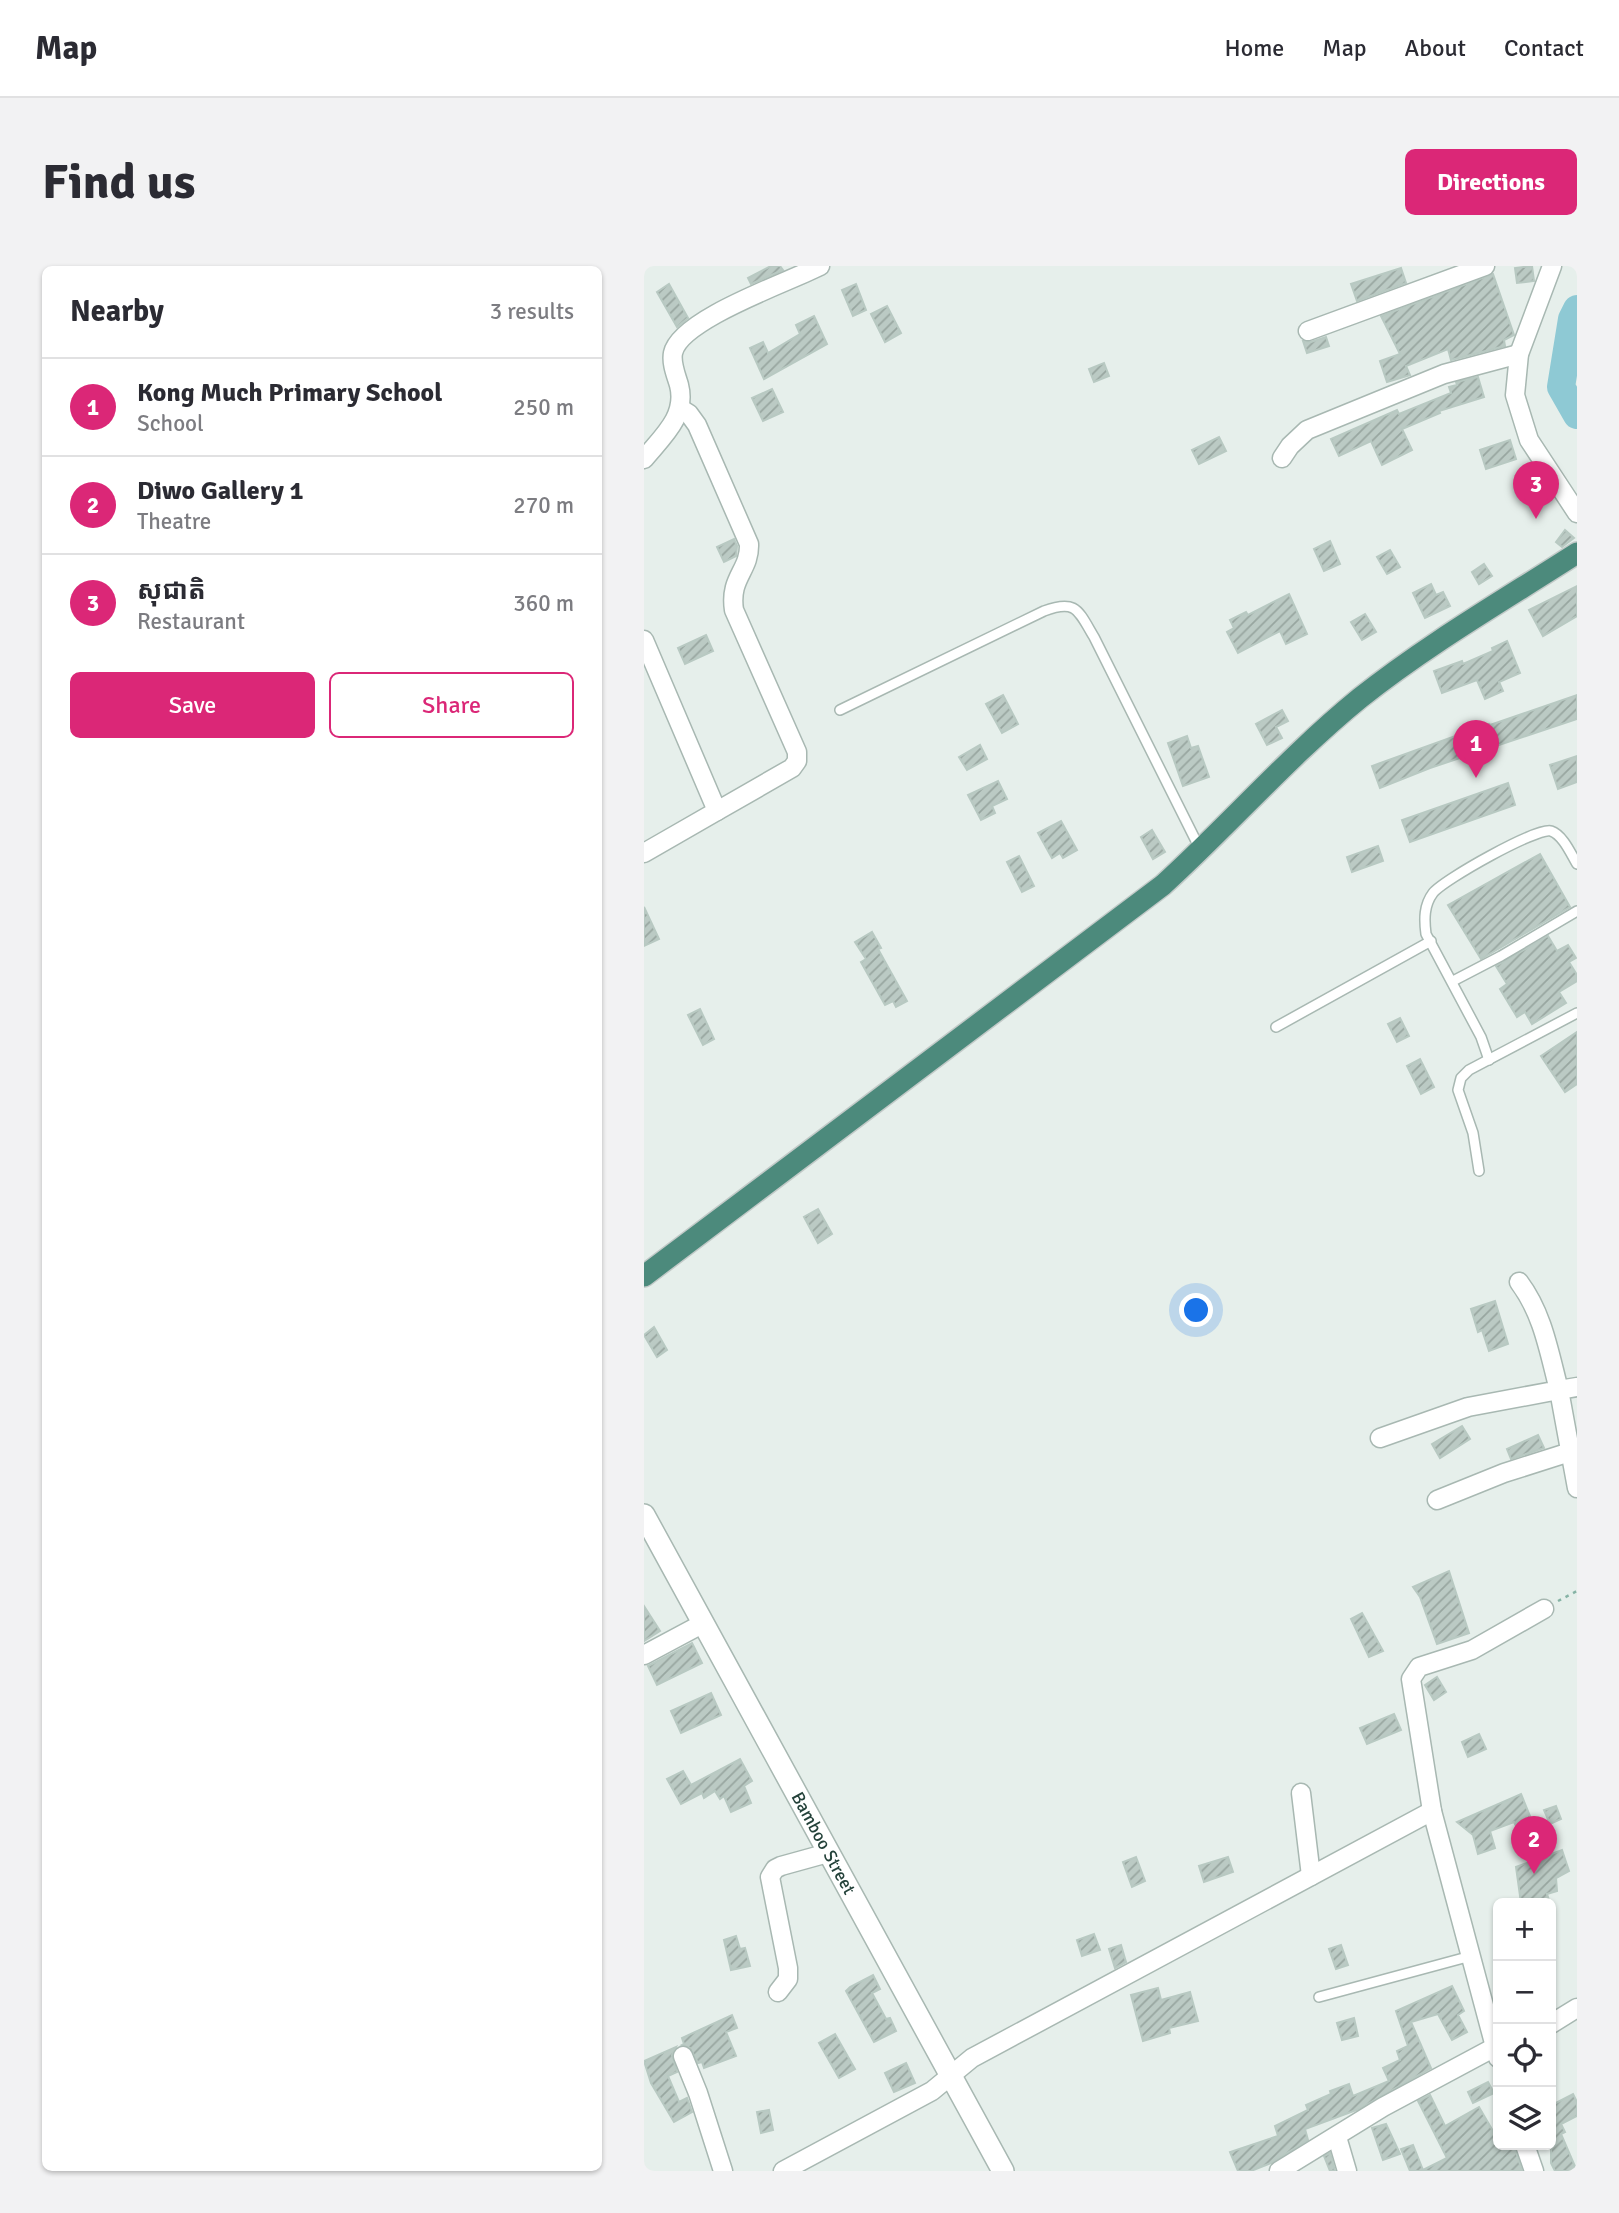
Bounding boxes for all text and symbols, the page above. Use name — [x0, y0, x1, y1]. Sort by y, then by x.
text: Map — [35, 28, 97, 69]
text: Home — [1224, 33, 1284, 63]
text: Map — [1322, 33, 1367, 63]
text: About — [1405, 33, 1466, 63]
text: Contact — [1504, 33, 1584, 63]
button: Directions — [1405, 149, 1577, 215]
text: Find us — [42, 152, 195, 212]
text: Nearby — [70, 293, 164, 330]
text: 3 results — [490, 297, 574, 326]
text: Kong Much Primary School — [137, 377, 442, 409]
text: 1 — [87, 393, 99, 422]
text: 250 m — [513, 393, 574, 422]
text: School — [137, 409, 204, 438]
pin: 3 — [1513, 461, 1559, 519]
text: Diwo Gallery 1 — [137, 475, 304, 507]
text: 2 — [87, 491, 99, 520]
text: 270 m — [513, 491, 574, 520]
text: Theatre — [137, 507, 211, 536]
text: សុជាតិ — [137, 575, 206, 607]
text: 3 — [87, 589, 99, 618]
text: 360 m — [513, 589, 574, 618]
text: Restaurant — [137, 607, 245, 636]
button: Save — [70, 672, 315, 738]
button: Share — [329, 672, 574, 738]
pin: 1 — [1453, 720, 1499, 778]
your location — [1179, 1293, 1213, 1327]
street label: Bamboo Street — [787, 1788, 860, 1898]
pin: 2 — [1511, 1816, 1557, 1874]
map controls — [1493, 1898, 1556, 2150]
button: + — [1493, 1898, 1556, 1961]
button: − — [1493, 1961, 1556, 2024]
button: locate — [1493, 2024, 1556, 2087]
button: layers — [1493, 2087, 1556, 2150]

